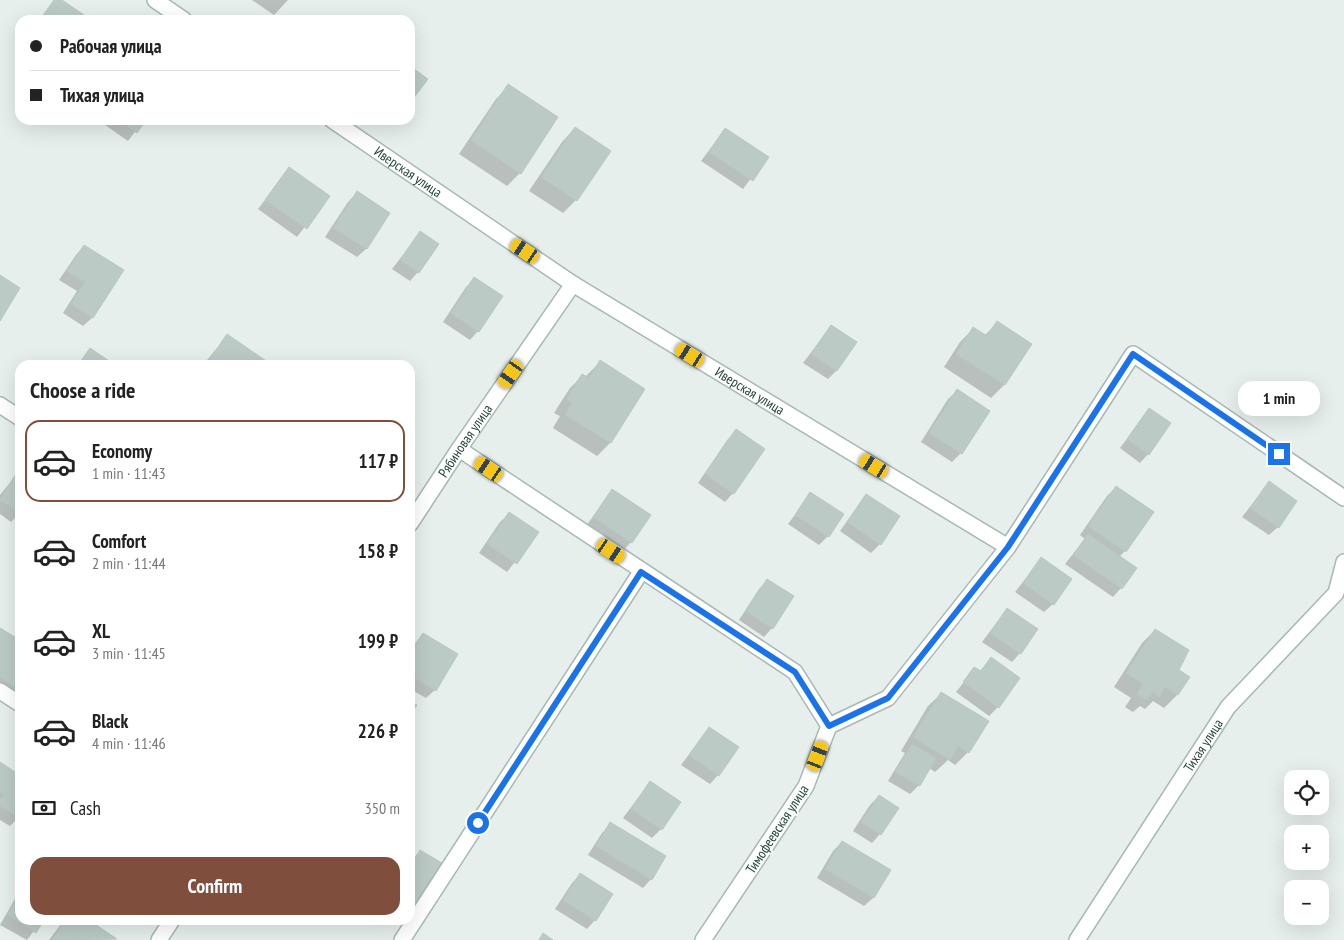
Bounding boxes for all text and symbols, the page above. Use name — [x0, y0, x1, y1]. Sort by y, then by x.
text: Рабочая улица — [60, 34, 162, 58]
text: Тихая улица — [60, 83, 144, 107]
street label: Иверская улица — [371, 142, 445, 201]
car — [508, 236, 541, 266]
car — [673, 341, 706, 369]
car — [496, 357, 525, 391]
street label: Иверская улица — [712, 363, 788, 419]
text: Choose a ride — [30, 376, 135, 404]
callout: 1 min — [1238, 382, 1320, 416]
text: 1 min — [1263, 388, 1295, 408]
street label: Рябиновая улица — [434, 401, 496, 481]
icon: car — [32, 439, 77, 484]
text: Economy — [92, 439, 152, 463]
route end — [1268, 443, 1290, 465]
text: 117 ₽ — [359, 449, 398, 473]
car — [857, 452, 890, 480]
car — [472, 454, 505, 484]
text: 1 min · 11:43 — [92, 463, 166, 483]
icon: car — [32, 529, 77, 574]
text: Comfort — [92, 529, 146, 553]
car — [594, 536, 627, 566]
text: 158 ₽ — [358, 539, 398, 563]
text: 2 min · 11:44 — [92, 553, 166, 573]
icon: car — [32, 619, 77, 664]
text: XL — [92, 619, 110, 643]
text: 199 ₽ — [358, 629, 398, 653]
text: 3 min · 11:45 — [92, 643, 166, 663]
icon: car — [32, 709, 77, 754]
text: Black — [92, 709, 128, 733]
street label: Тихая улица — [1179, 715, 1227, 775]
text: 226 ₽ — [358, 719, 398, 743]
text: 4 min · 11:46 — [92, 733, 166, 753]
car — [805, 739, 830, 773]
map controls — [1284, 770, 1329, 925]
button: locate — [1284, 770, 1329, 815]
street label: Тимофеевская улица — [742, 781, 812, 877]
icon: cash — [30, 794, 58, 822]
text: Cash — [70, 796, 101, 820]
text: 350 m — [365, 798, 400, 818]
route start — [467, 812, 489, 834]
button: + — [1284, 825, 1329, 870]
button: Confirm — [30, 857, 400, 915]
button: − — [1284, 880, 1329, 925]

